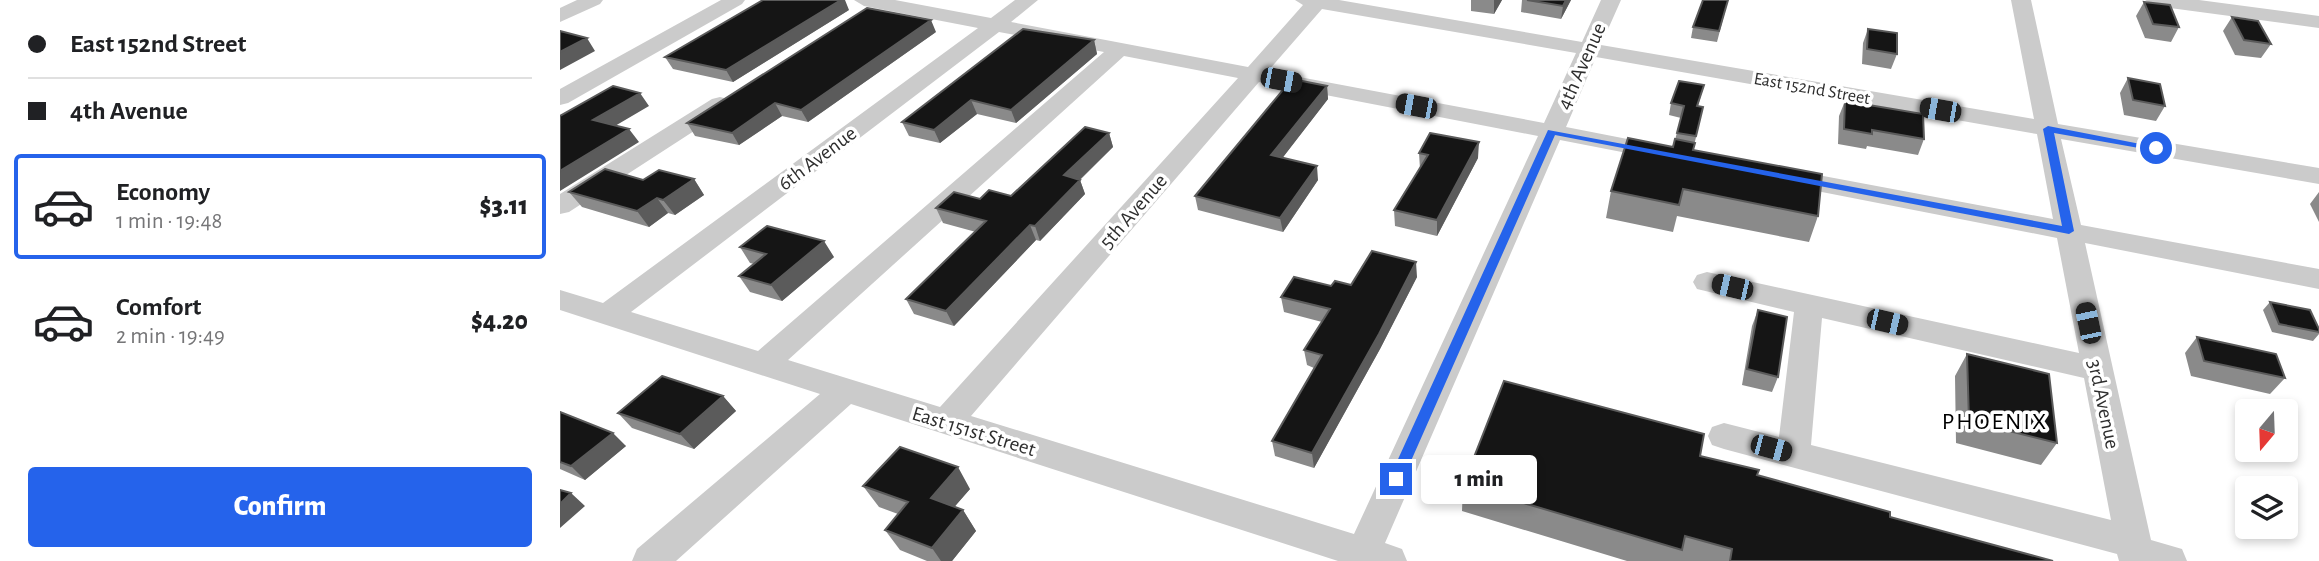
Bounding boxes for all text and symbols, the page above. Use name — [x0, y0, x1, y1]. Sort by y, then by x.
street label: 4th Avenue — [1553, 20, 1610, 113]
text: East 152nd Street — [70, 31, 246, 57]
car — [1259, 66, 1304, 94]
street label: East 152nd Street — [1752, 70, 1872, 108]
car — [1394, 92, 1439, 120]
car — [1918, 96, 1963, 124]
text: 4th Avenue — [70, 98, 188, 124]
street label: 6th Avenue — [774, 122, 860, 195]
route start — [2140, 132, 2172, 164]
street label: 5th Avenue — [1096, 170, 1171, 253]
icon: car — [32, 175, 95, 238]
text: Economy — [116, 179, 210, 205]
text: $3.11 — [480, 193, 528, 219]
text: 1 min · 19:48 — [116, 210, 222, 233]
car — [1710, 272, 1755, 302]
icon: car — [32, 290, 95, 353]
text: Comfort — [116, 294, 201, 320]
car — [2074, 300, 2103, 346]
car — [1865, 307, 1910, 337]
text: $4.20 — [471, 308, 528, 334]
text: 2 min · 19:49 — [116, 325, 225, 348]
street label: 3rd Avenue — [2084, 357, 2123, 451]
north arrow — [2235, 399, 2298, 462]
map controls — [2235, 399, 2298, 539]
street label: East 151st Street — [910, 403, 1038, 460]
district label: PHOENIX — [1942, 410, 2048, 434]
car — [1748, 432, 1795, 464]
callout: 1 min — [1420, 454, 1536, 504]
route end — [1380, 463, 1412, 495]
button: Confirm — [28, 467, 532, 547]
text: 1 min — [1455, 468, 1503, 491]
button: layers — [2235, 476, 2298, 539]

